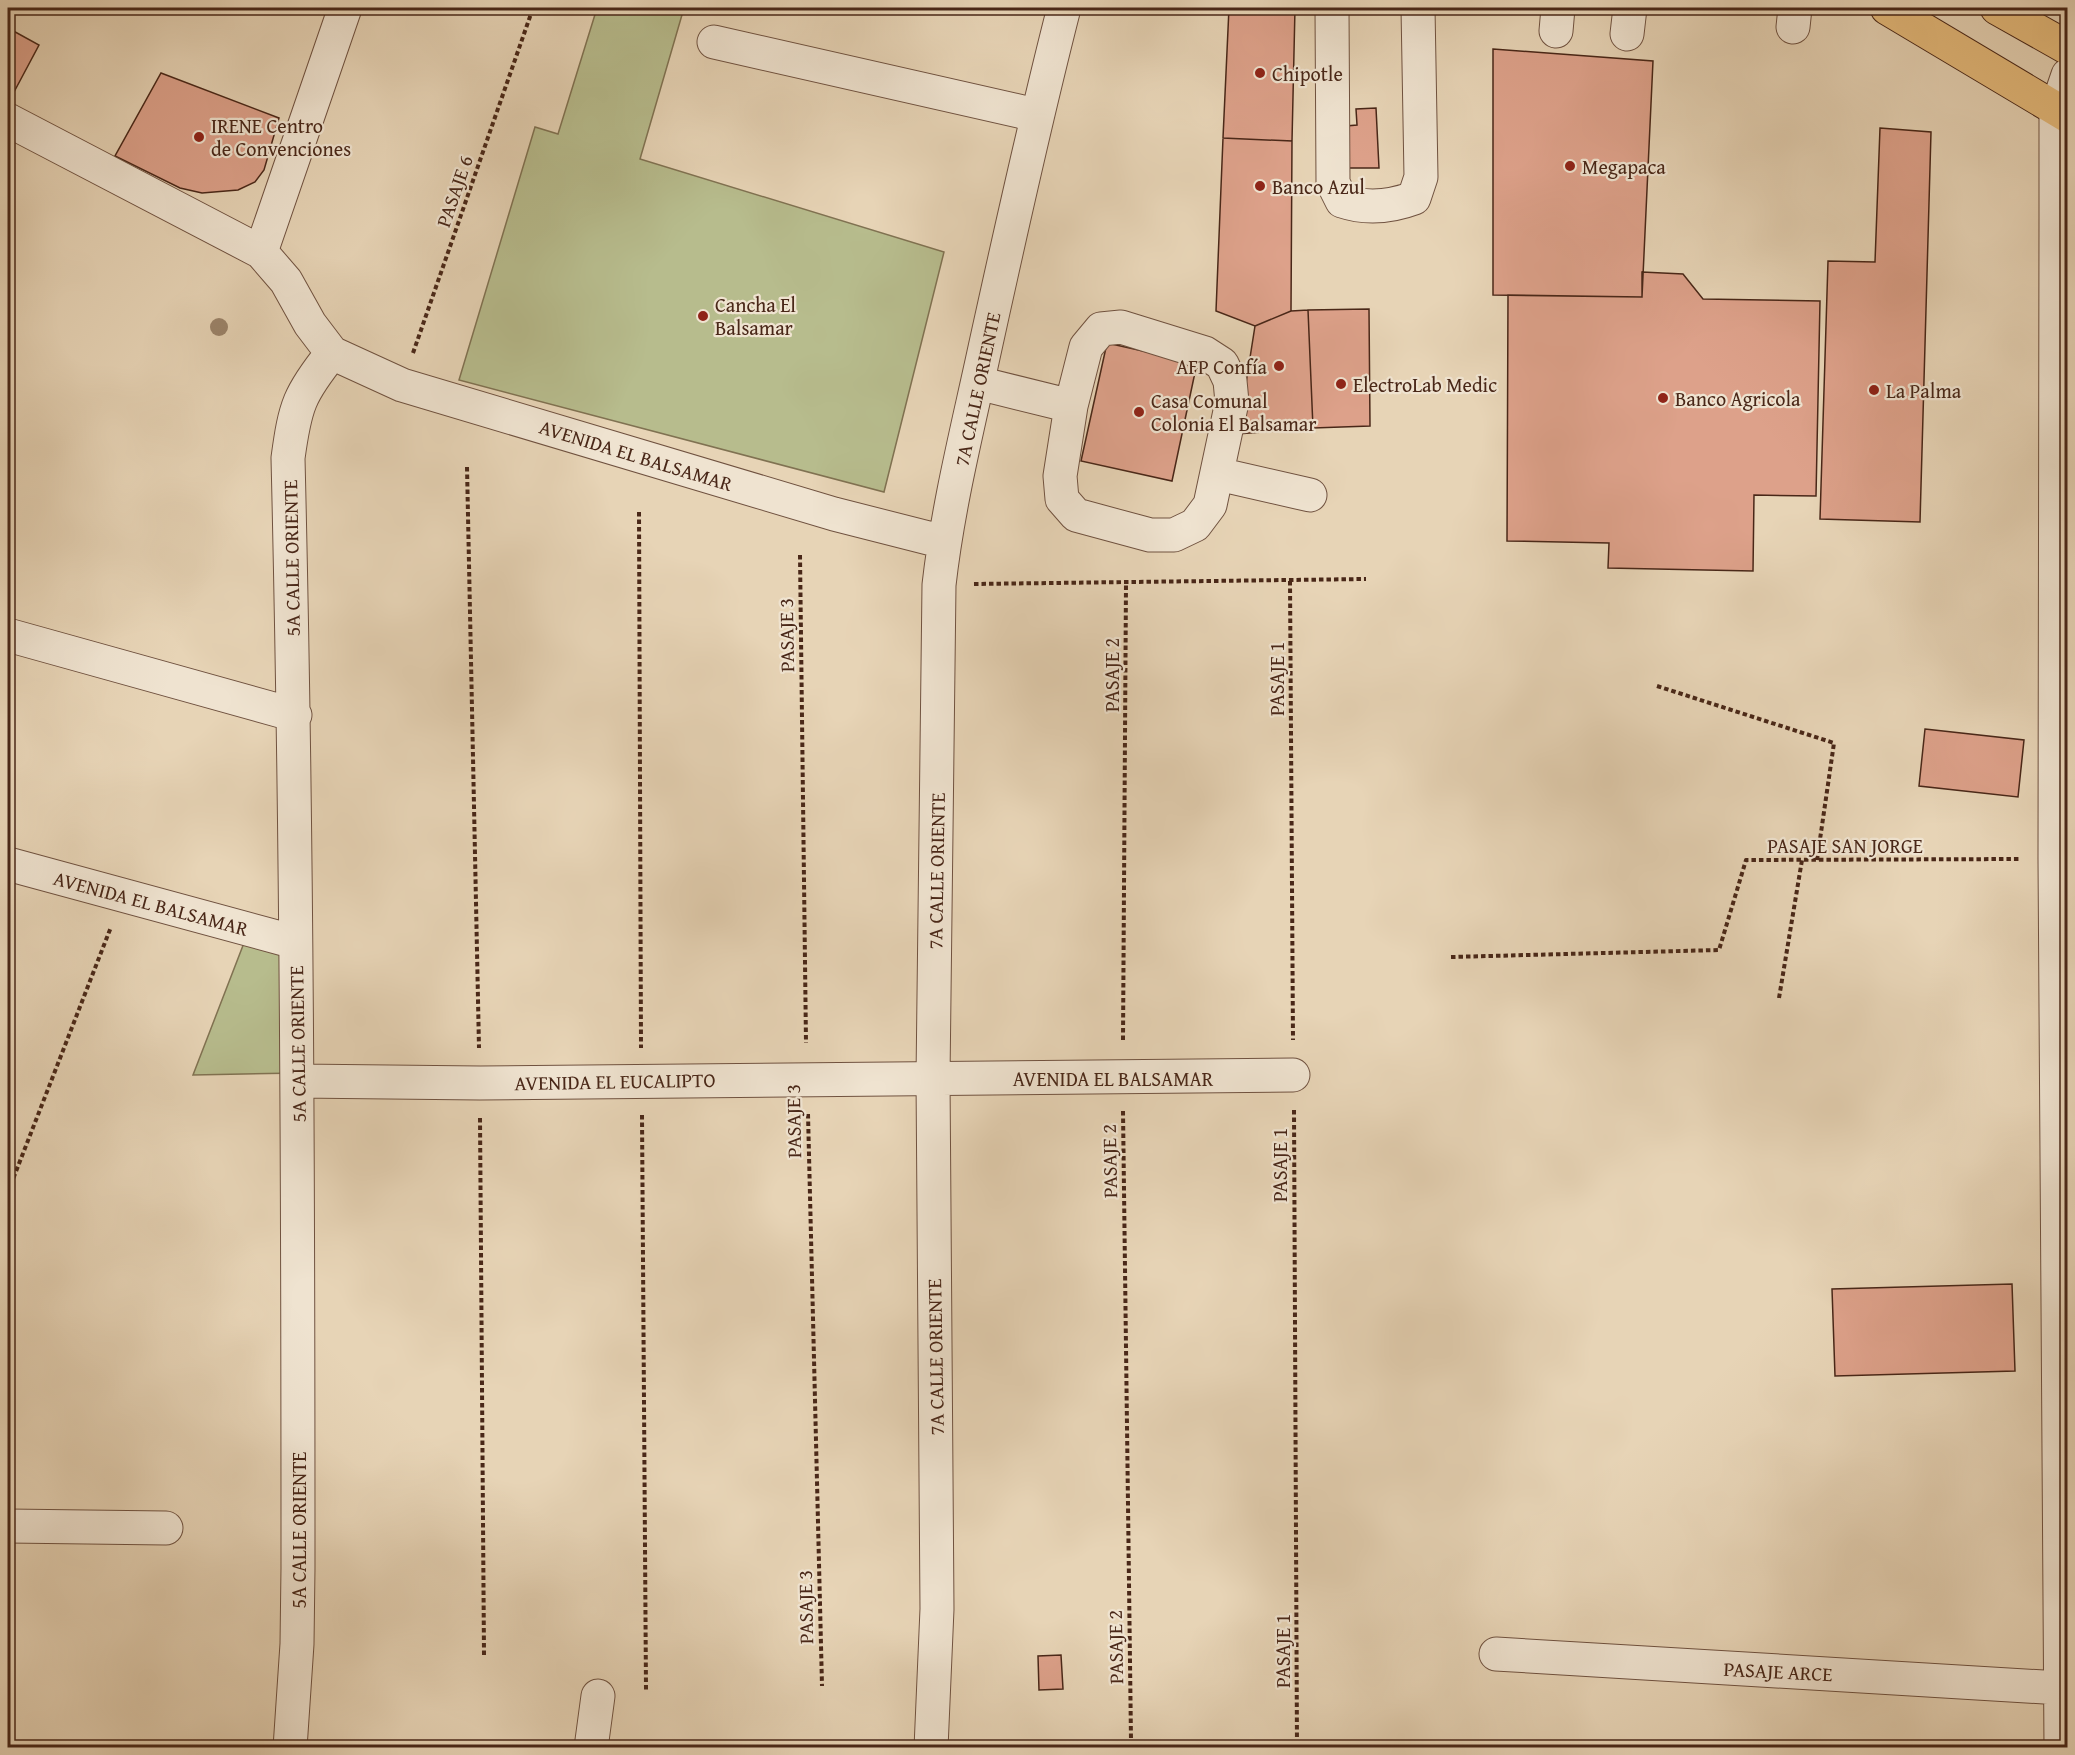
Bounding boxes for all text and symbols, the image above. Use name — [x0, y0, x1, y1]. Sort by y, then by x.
place label: Chipotle — [1272, 59, 1343, 88]
marker: Chipotle — [1253, 66, 1267, 80]
place label: IRENE Centro de Convenciones — [211, 111, 351, 163]
marker: IRENE Centro de Convenciones — [192, 130, 206, 144]
street label: PASAJE 6 — [428, 151, 480, 231]
place label: Megapaca — [1582, 152, 1666, 181]
marker: Megapaca — [1563, 159, 1577, 173]
place label: Banco Azul — [1272, 172, 1365, 201]
marker: Banco Azul — [1253, 179, 1267, 193]
place label: Cancha El Balsamar — [715, 290, 796, 342]
marker: Cancha El Balsamar — [696, 309, 710, 323]
street label: 7A CALLE ORIENTE — [947, 309, 1007, 469]
place label: AFP Confía — [1176, 352, 1268, 381]
marker: AFP Confía — [1272, 359, 1286, 373]
place label: ElectroLab Medic — [1353, 370, 1497, 399]
place label: La Palma — [1886, 376, 1962, 405]
marker: ElectroLab Medic — [1334, 377, 1348, 391]
marker: La Palma — [1867, 383, 1881, 397]
place label: Banco Agricola — [1675, 384, 1801, 413]
place label: Casa Comunal Colonia El Balsamar — [1151, 386, 1317, 438]
marker: Banco Agricola — [1656, 391, 1670, 405]
marker: Casa Comunal Colonia El Balsamar — [1132, 405, 1146, 419]
street label: AVENIDA EL BALSAMAR — [536, 412, 737, 498]
street label: 5A CALLE ORIENTE — [275, 479, 307, 637]
street label: PASAJE 3 — [771, 598, 801, 672]
street label: PASAJE 2 — [1097, 638, 1126, 712]
street label: PASAJE 1 — [1262, 642, 1291, 716]
street label: 7A CALLE ORIENTE — [920, 792, 952, 950]
street label: PASAJE SAN JORGE — [1767, 831, 1923, 860]
street label: AVENIDA EL BALSAMAR — [50, 863, 252, 943]
street label: 5A CALLE ORIENTE — [281, 965, 313, 1123]
street label: AVENIDA EL BALSAMAR — [1013, 1064, 1214, 1093]
street label: AVENIDA EL EUCALIPTO — [514, 1065, 716, 1097]
street label: PASAJE 3 — [778, 1084, 808, 1158]
street label: PASAJE 2 — [1094, 1124, 1124, 1198]
street label: PASAJE 1 — [1265, 1128, 1294, 1202]
street label: 7A CALLE ORIENTE — [919, 1278, 951, 1436]
street label: 5A CALLE ORIENTE — [284, 1452, 313, 1608]
street label: PASAJE 3 — [790, 1570, 820, 1644]
street label: PASAJE 2 — [1100, 1610, 1130, 1684]
street label: PASAJE 1 — [1268, 1614, 1297, 1688]
street label: PASAJE ARCE — [1723, 1654, 1833, 1688]

